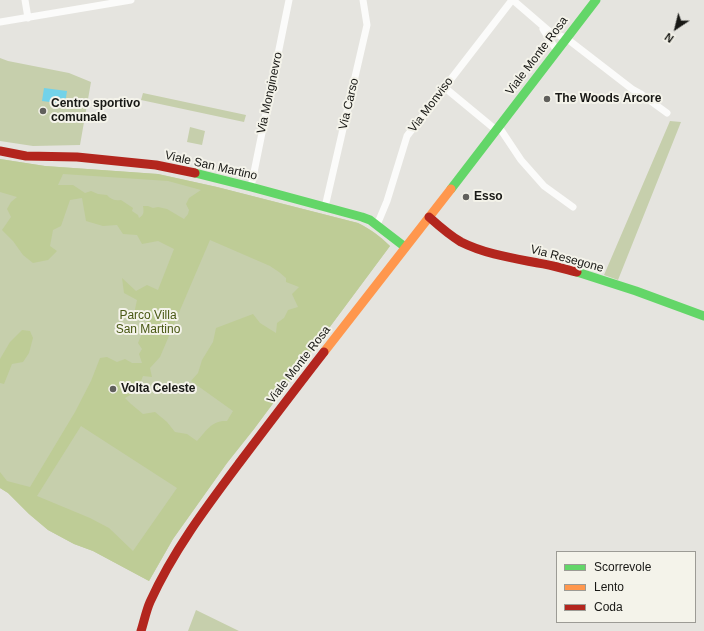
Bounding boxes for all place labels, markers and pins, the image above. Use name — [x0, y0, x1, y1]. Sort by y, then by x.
place label: The Woods Arcore — [555, 92, 661, 106]
marker: The Woods Arcore — [542, 94, 552, 104]
place label: Centro sportivo comunale — [51, 97, 140, 125]
marker: Centro sportivo comunale — [38, 106, 48, 116]
place label: Esso — [474, 190, 503, 204]
marker: Esso — [461, 192, 471, 202]
place label: Volta Celeste — [121, 382, 195, 396]
marker: Volta Celeste — [108, 384, 118, 394]

